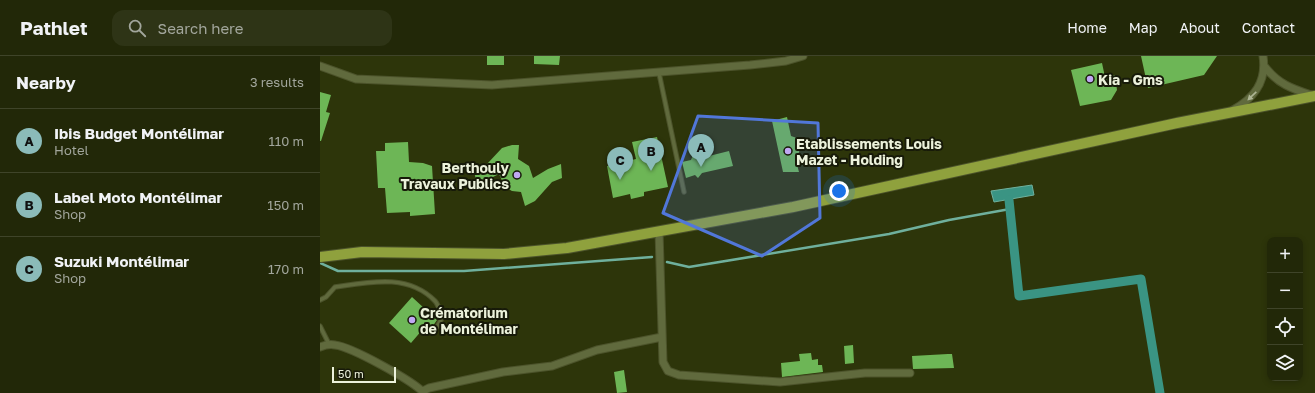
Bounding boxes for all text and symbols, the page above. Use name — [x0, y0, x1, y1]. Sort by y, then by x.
search box — [112, 10, 392, 46]
text: Pathlet — [20, 16, 88, 39]
icon: search — [126, 17, 148, 39]
text: Search here — [158, 19, 244, 37]
text: Home — [1067, 19, 1107, 36]
text: Map — [1129, 19, 1157, 36]
text: About — [1179, 19, 1220, 36]
text: Contact — [1242, 19, 1295, 36]
place label: Kia - Gms — [1098, 71, 1163, 88]
text: Nearby — [16, 72, 76, 93]
text: 3 results — [250, 74, 304, 90]
marker: Kia - Gms — [1085, 74, 1095, 84]
one-way arrow — [1247, 91, 1257, 101]
text: Ibis Budget Montélimar — [54, 124, 224, 142]
text: A — [24, 133, 34, 149]
text: 110 m — [269, 133, 304, 149]
pin: A — [688, 134, 714, 167]
place label: Etablissements Louis Mazet - Holding — [796, 135, 942, 168]
pin: B — [638, 138, 664, 171]
text: Hotel — [54, 142, 89, 158]
marker: Etablissements Louis Mazet - Holding — [783, 146, 793, 156]
pin: C — [607, 147, 633, 180]
place label: Berthouly Travaux Publics — [401, 159, 510, 192]
marker: Berthouly Travaux Publics — [512, 170, 522, 180]
your location — [829, 181, 849, 201]
text: Label Moto Montélimar — [54, 188, 222, 206]
text: B — [24, 197, 34, 213]
text: 150 m — [267, 197, 304, 213]
text: Shop — [54, 206, 86, 222]
map controls — [1267, 237, 1303, 381]
button: + — [1267, 237, 1303, 273]
text: Suzuki Montélimar — [54, 252, 189, 270]
text: C — [24, 261, 34, 277]
text: 170 m — [268, 261, 304, 277]
text: Shop — [54, 270, 86, 286]
button: − — [1267, 273, 1303, 309]
place label: Crématorium de Montélimar — [420, 304, 518, 337]
button: locate — [1267, 309, 1303, 345]
marker: Crématorium de Montélimar — [407, 315, 417, 325]
button: layers — [1267, 345, 1303, 381]
scale bar — [332, 365, 396, 384]
text: 50 m — [338, 367, 364, 380]

